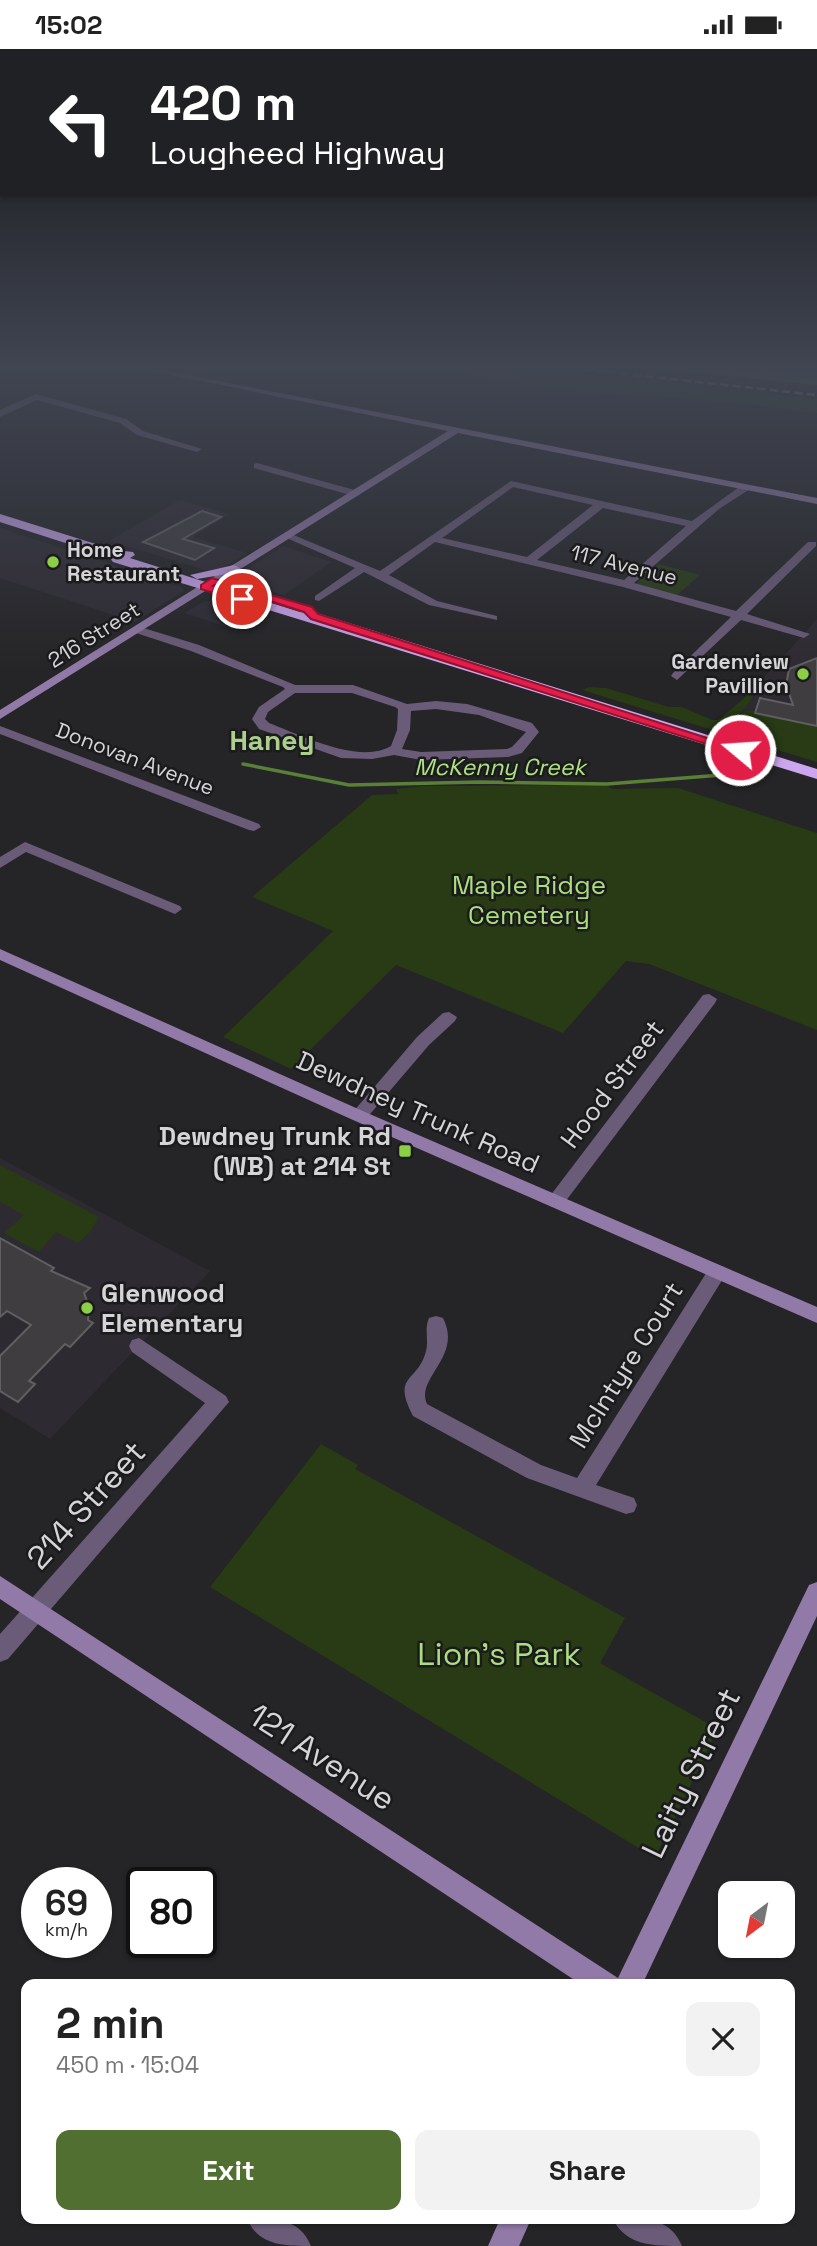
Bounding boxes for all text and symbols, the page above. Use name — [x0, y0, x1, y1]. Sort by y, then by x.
text: 15:02 — [35, 8, 102, 42]
text: 420 m — [150, 72, 296, 134]
icon: left — [35, 77, 126, 168]
text: Lougheed Highway — [150, 133, 445, 173]
place label: Home Restaurant — [67, 536, 180, 587]
street label: 117 Avenue — [568, 538, 680, 591]
marker: Home Restaurant — [45, 554, 61, 570]
pin — [212, 569, 272, 629]
icon: arrive — [223, 580, 261, 618]
street label: 216 Street — [43, 596, 145, 674]
place label: Gardenview Pavillion — [671, 648, 789, 699]
marker: Gardenview Pavillion — [795, 666, 811, 682]
position arrow — [703, 713, 777, 787]
street label: Donovan Avenue — [52, 716, 218, 801]
district label: Haney — [229, 722, 315, 758]
water label: McKenny Creek — [414, 752, 588, 782]
park label: Maple Ridge Cemetery — [452, 868, 606, 932]
street label: Hood Street — [553, 1013, 671, 1155]
street label: Dewdney Trunk Road — [291, 1043, 545, 1181]
place label: Dewdney Trunk Rd (WB) at 214 St — [159, 1119, 391, 1183]
marker: Dewdney Trunk Rd (WB) at 214 St — [397, 1143, 413, 1159]
place label: Glenwood Elementary — [101, 1276, 243, 1340]
street label: McIntyre Court — [561, 1276, 691, 1454]
marker: Glenwood Elementary — [79, 1300, 95, 1316]
street label: 214 Street — [18, 1433, 154, 1577]
park label: Lion's Park — [417, 1634, 581, 1674]
street label: Laity Street — [633, 1682, 749, 1864]
street label: 121 Avenue — [241, 1695, 403, 1819]
speed limit sign: 80 — [126, 1867, 217, 1958]
text: 69 — [45, 1881, 88, 1925]
north arrow — [718, 1881, 794, 1958]
map controls — [718, 1881, 795, 1958]
text: km/h — [45, 1918, 88, 1941]
text: 2 min — [56, 1997, 165, 2050]
button: close — [686, 2002, 760, 2076]
text: 450 m · 15:04 — [56, 2050, 199, 2080]
button: Exit — [56, 2130, 401, 2210]
button: Share — [415, 2130, 760, 2210]

